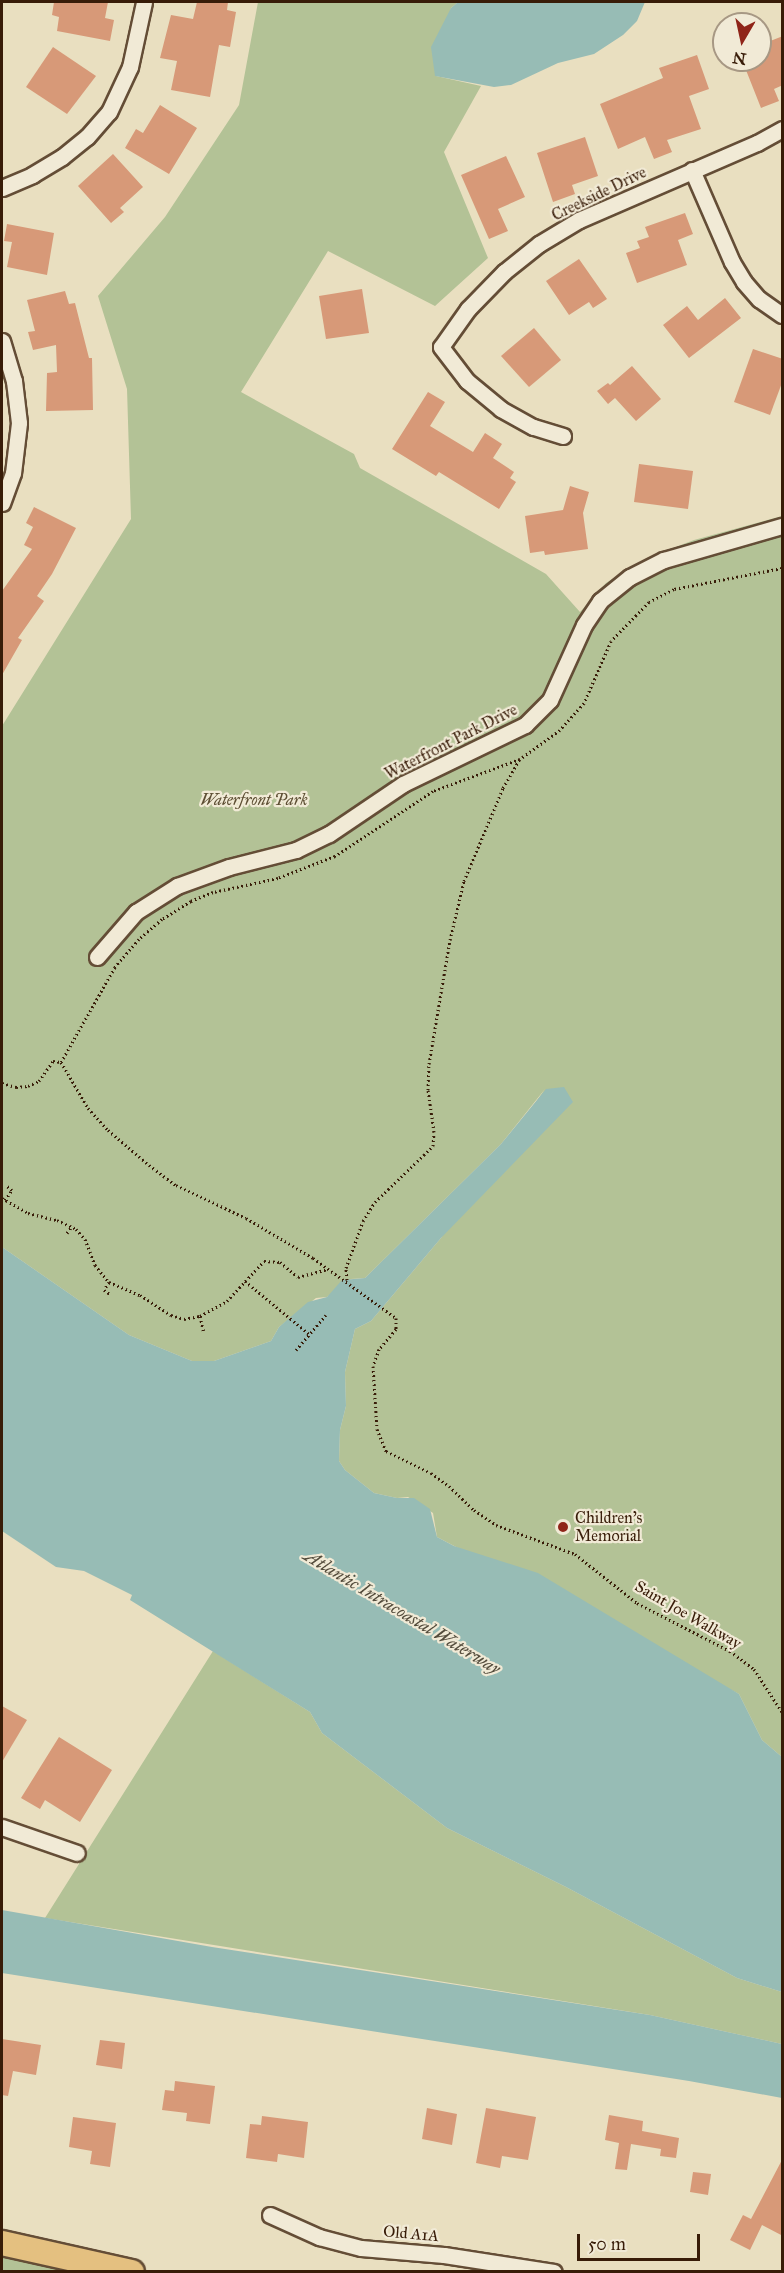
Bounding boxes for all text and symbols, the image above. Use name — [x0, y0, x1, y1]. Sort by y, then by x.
north arrow — [712, 12, 772, 72]
text: N — [731, 48, 748, 69]
street label: Creekside Drive — [549, 163, 649, 225]
street label: Waterfront Park Drive — [382, 700, 520, 784]
park label: Waterfront Park — [201, 790, 308, 810]
place label: Children's Memorial — [575, 1508, 642, 1546]
marker: Children's Memorial — [556, 1520, 570, 1534]
water label: Atlantic Intracoastal Waterway — [300, 1545, 504, 1679]
street label: Saint Joe Walkway — [631, 1577, 745, 1653]
street label: Old A1A — [382, 2222, 440, 2246]
scale bar — [580, 2222, 703, 2260]
text: 50 m — [588, 2233, 626, 2255]

